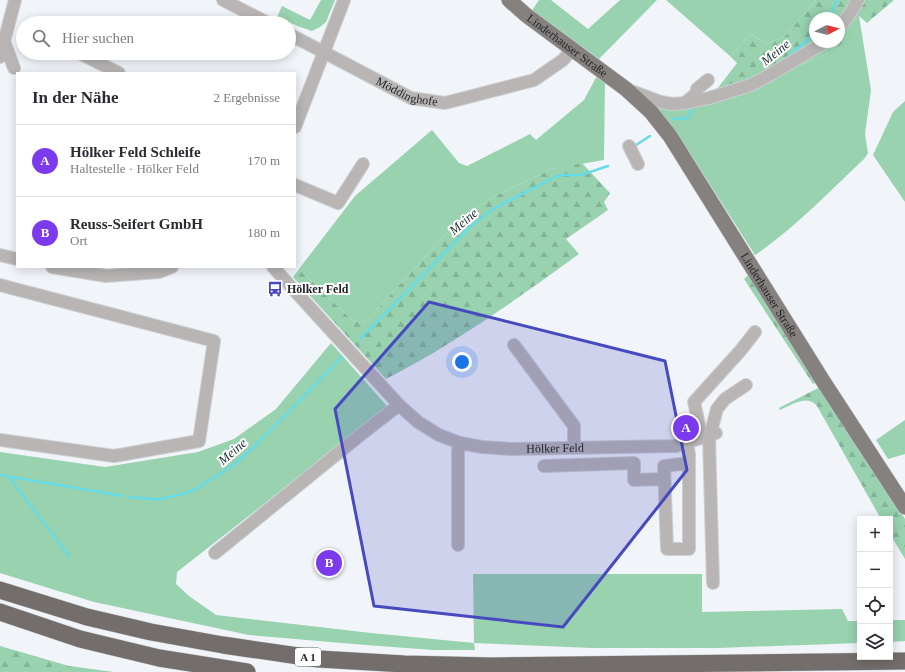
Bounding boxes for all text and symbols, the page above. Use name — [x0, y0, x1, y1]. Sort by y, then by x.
street label: Linderhauser Straße — [524, 11, 610, 80]
north arrow — [809, 12, 845, 48]
search box — [16, 16, 296, 60]
icon: search — [30, 27, 52, 49]
text: Hier suchen — [62, 30, 134, 46]
water label: Meine — [757, 36, 793, 69]
street label: Möddinghofe — [374, 74, 439, 109]
text: In der Nähe — [32, 88, 119, 107]
text: 2 Ergebnisse — [213, 90, 280, 105]
text: Hölker Feld Schleife — [70, 144, 201, 160]
text: A — [40, 153, 50, 168]
text: 170 m — [247, 153, 280, 168]
text: Haltestelle · Hölker Feld — [70, 161, 199, 176]
water label: Meine — [445, 205, 481, 238]
text: Reuss-Seifert GmbH — [70, 216, 203, 232]
text: B — [41, 225, 49, 240]
text: 180 m — [247, 225, 280, 240]
text: Ort — [70, 233, 87, 248]
street label: Linderhauser Straße — [738, 250, 801, 340]
bus stop icon: Hölker Feld — [266, 280, 284, 298]
place label: Hölker Feld — [287, 282, 349, 296]
your location — [452, 352, 472, 372]
pin: A — [673, 413, 699, 443]
water label: Meine — [214, 435, 250, 468]
street label: Hölker Feld — [526, 441, 584, 456]
map controls — [857, 516, 893, 660]
button: + — [857, 516, 893, 552]
pin: B — [316, 548, 342, 578]
button: − — [857, 552, 893, 588]
button: locate — [857, 588, 893, 624]
button: layers — [857, 624, 893, 660]
road number: A 1 — [295, 648, 321, 666]

